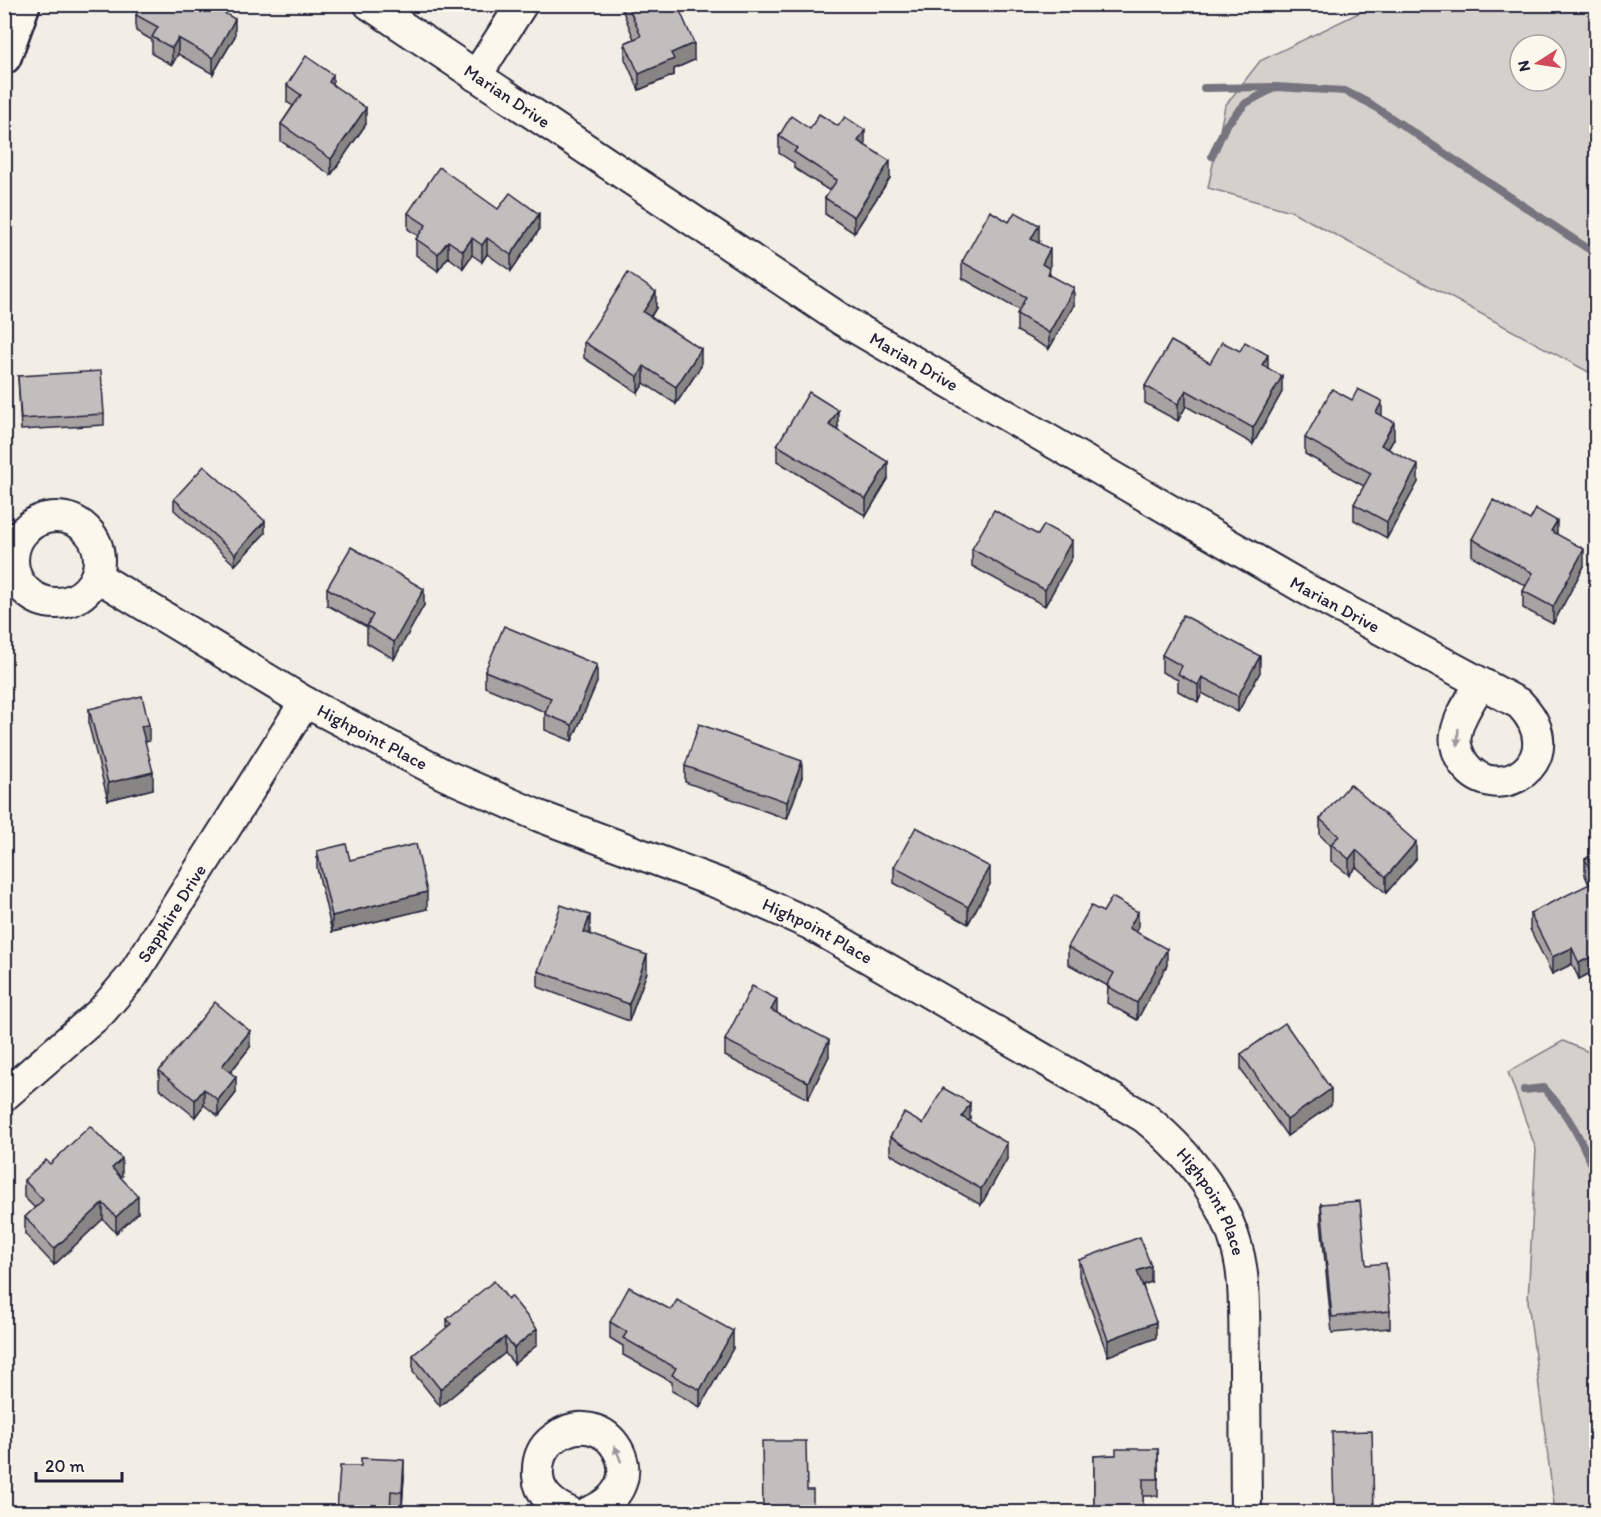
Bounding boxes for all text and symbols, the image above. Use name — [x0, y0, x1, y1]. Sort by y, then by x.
north arrow — [1508, 33, 1568, 93]
text: N — [1513, 59, 1534, 73]
street label: Marian Drive — [460, 60, 554, 133]
street label: Marian Drive — [866, 327, 962, 396]
street label: Marian Drive — [1286, 571, 1384, 638]
street label: Highpoint Place — [313, 699, 431, 775]
one-way arrow — [1453, 728, 1462, 747]
street label: Sapphire Drive — [133, 860, 211, 967]
street label: Highpoint Place — [759, 893, 876, 969]
street label: Highpoint Place — [1172, 1143, 1249, 1258]
scale bar — [36, 1445, 122, 1483]
one-way arrow — [613, 1445, 623, 1463]
text: 20 m — [45, 1455, 85, 1477]

